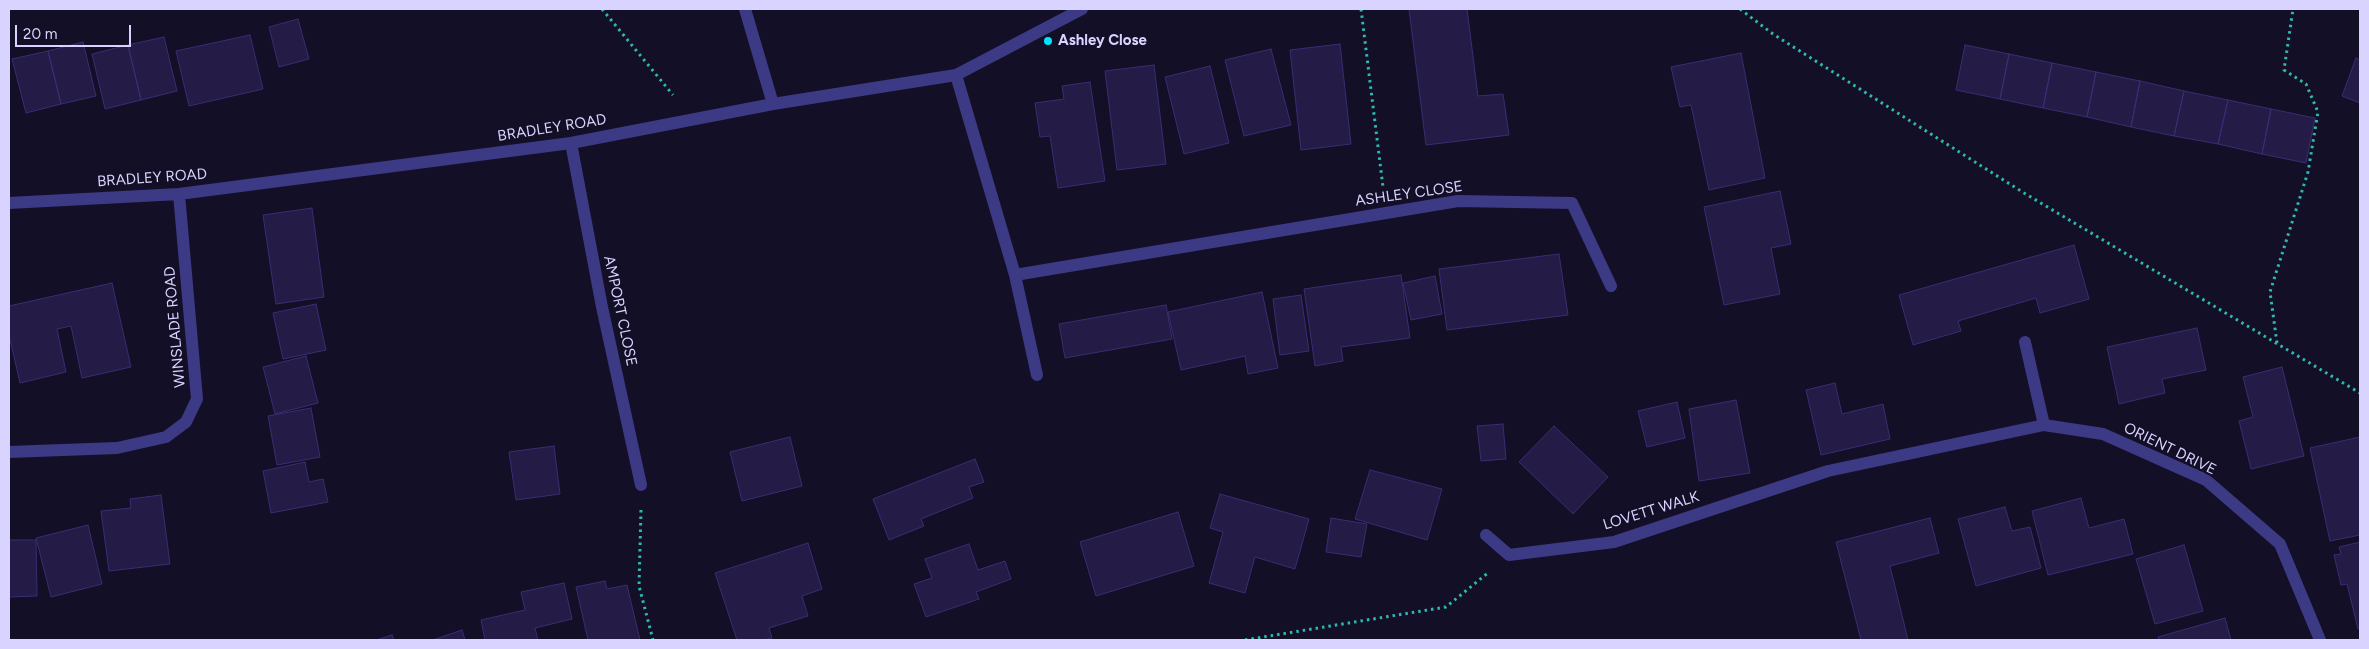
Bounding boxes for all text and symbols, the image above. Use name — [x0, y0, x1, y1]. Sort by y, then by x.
scale bar — [18, 15, 134, 47]
text: 20 m — [23, 25, 57, 43]
place label: Ashley Close — [1058, 32, 1147, 50]
marker: Ashley Close — [1042, 35, 1054, 47]
street label: BRADLEY ROAD — [496, 111, 608, 145]
street label: BRADLEY ROAD — [97, 165, 207, 191]
street label: ASHLEY CLOSE — [1354, 178, 1464, 210]
street label: AMPORT CLOSE — [599, 254, 641, 368]
street label: WINSLADE ROAD — [161, 266, 189, 388]
street label: ORIENT DRIVE — [2121, 419, 2219, 479]
street label: LOVETT WALK — [1601, 488, 1701, 534]

